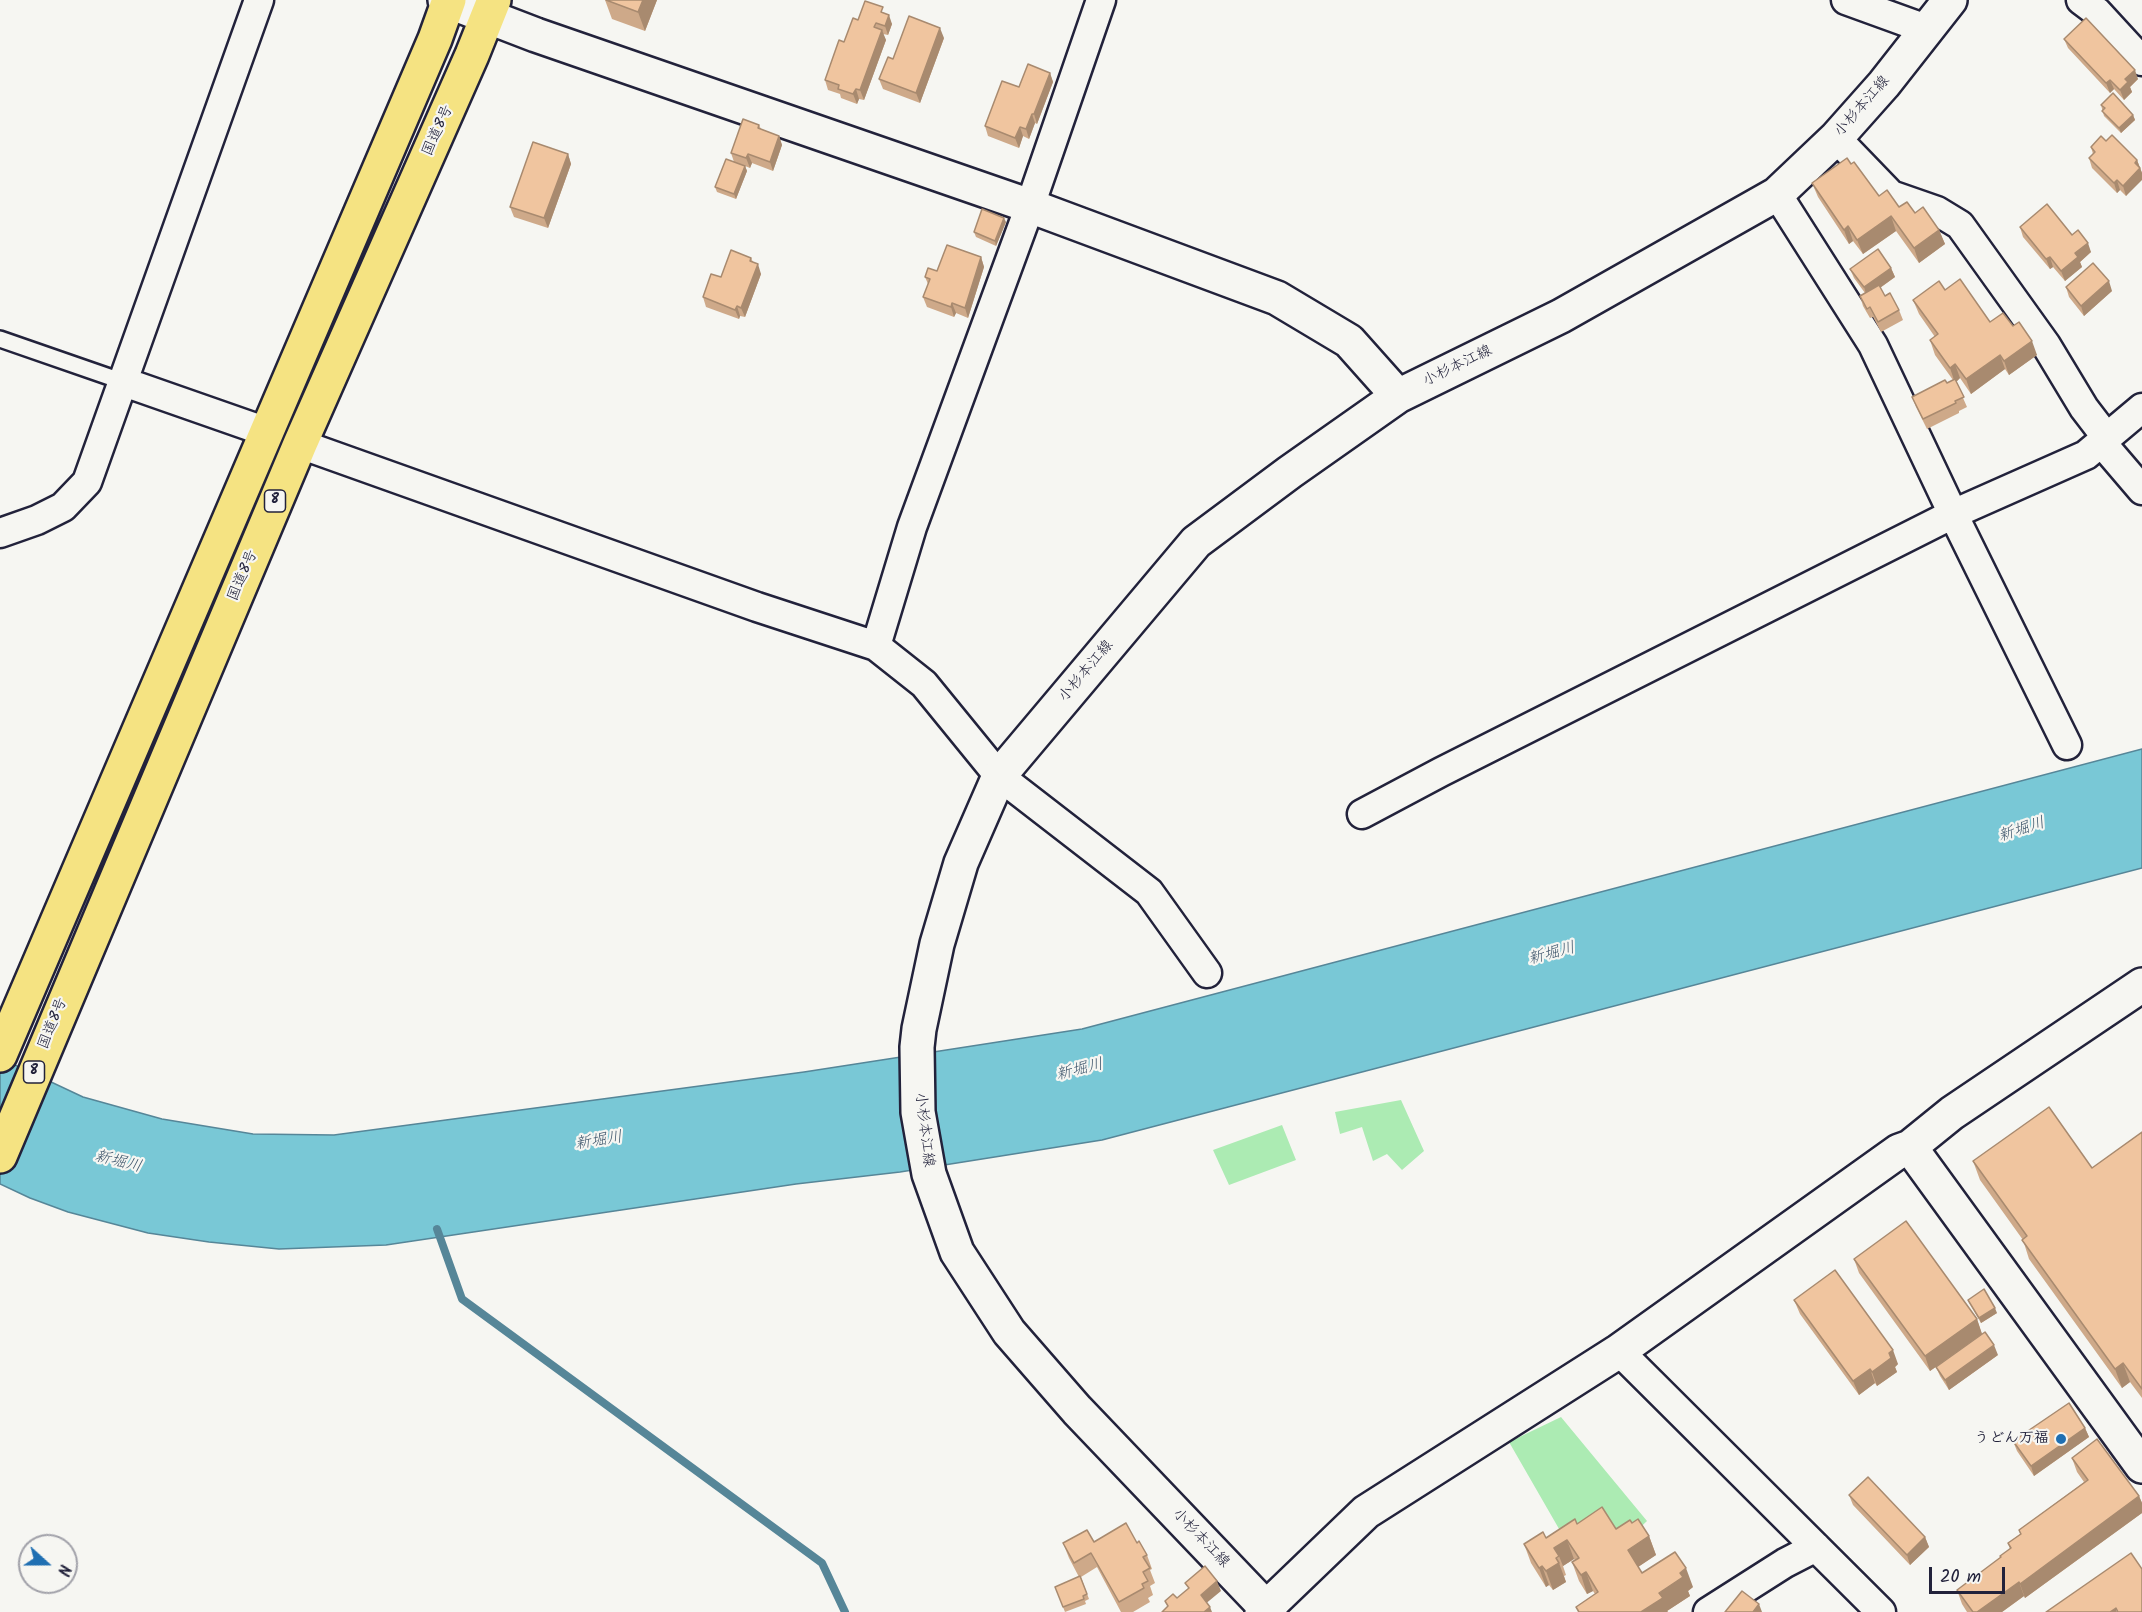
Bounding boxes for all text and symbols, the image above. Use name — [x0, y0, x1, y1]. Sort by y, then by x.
street label: 小杉本江線 — [1832, 73, 1894, 141]
street label: 国道8号 — [420, 103, 458, 159]
street label: 小杉本江線 — [1420, 342, 1496, 392]
road number: 8 — [264, 490, 286, 512]
street label: 国道8号 — [225, 548, 263, 604]
street label: 小杉本江線 — [1056, 637, 1118, 707]
water label: 新堀川 — [1996, 814, 2048, 848]
water label: 新堀川 — [1526, 940, 1578, 970]
street label: 国道8号 — [36, 996, 72, 1052]
water label: 新堀川 — [1054, 1056, 1106, 1086]
road number: 8 — [24, 1061, 44, 1083]
street label: 小杉本江線 — [909, 1092, 937, 1168]
water label: 新堀川 — [574, 1129, 624, 1155]
water label: 新堀川 — [92, 1148, 144, 1178]
place label: うどん万福 — [1974, 1430, 2049, 1448]
marker: うどん万福 — [2054, 1432, 2068, 1446]
street label: 小杉本江線 — [1167, 1506, 1233, 1572]
north arrow — [18, 1534, 78, 1594]
scale bar — [1932, 1555, 2008, 1593]
text: N — [50, 1561, 77, 1579]
text: 20 m — [1940, 1563, 1981, 1592]

